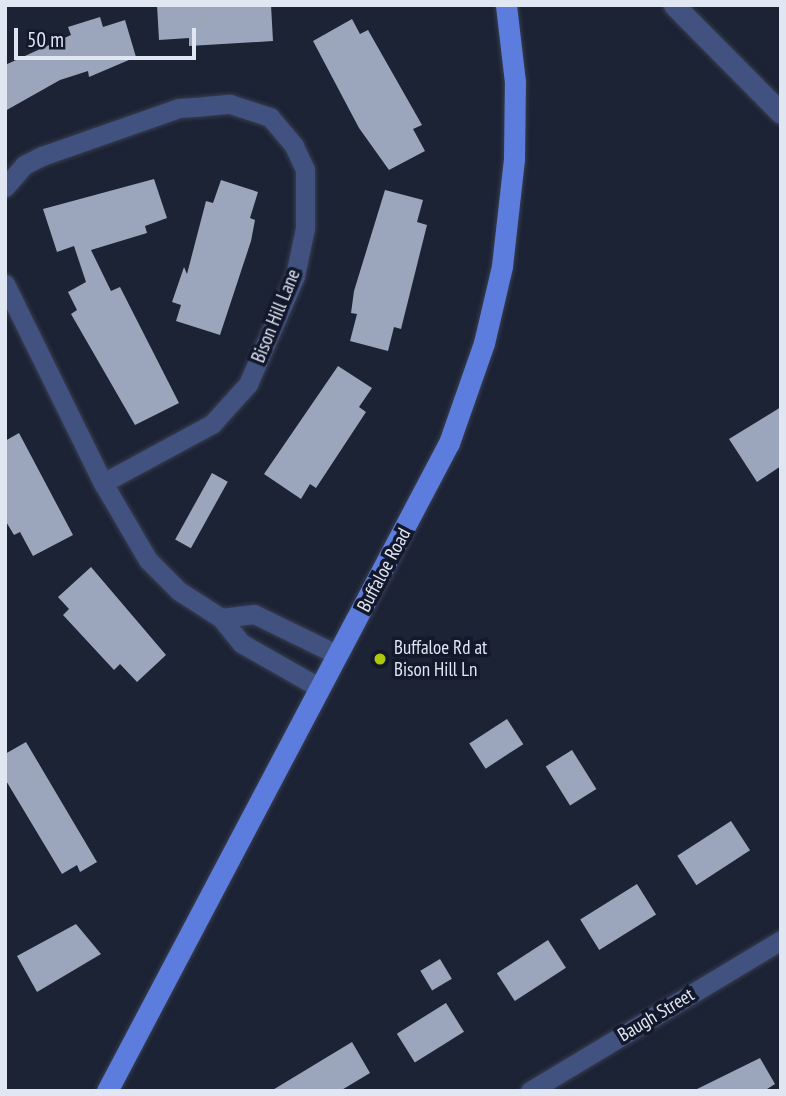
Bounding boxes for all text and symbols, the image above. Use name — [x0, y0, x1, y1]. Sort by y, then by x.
scale bar — [18, 14, 200, 58]
text: 50 m — [27, 26, 64, 53]
street label: Bison Hill Lane — [247, 266, 305, 366]
street label: Buffaloe Road — [352, 524, 416, 616]
place label: Buffaloe Rd at Bison Hill Ln — [394, 637, 487, 681]
marker: Buffaloe Rd at Bison Hill Ln — [372, 651, 388, 667]
street label: Baugh Street — [614, 983, 698, 1047]

